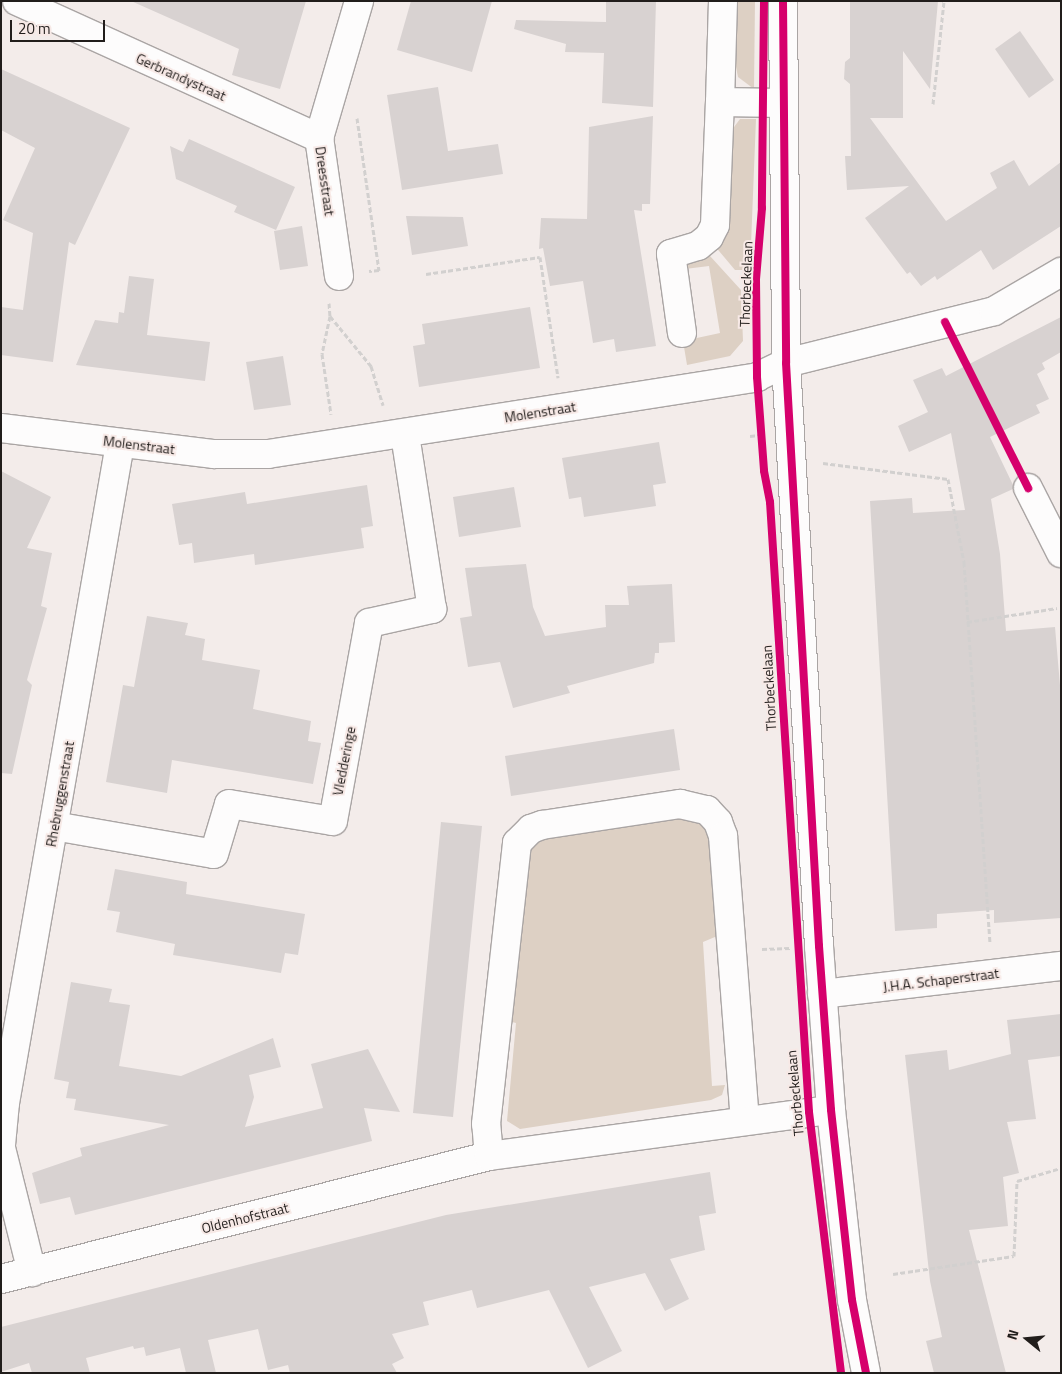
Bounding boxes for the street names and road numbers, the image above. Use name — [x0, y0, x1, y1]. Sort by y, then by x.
street label: Gerbrandystraat — [133, 50, 229, 104]
street label: Dreesstraat — [312, 145, 338, 217]
street label: Thorbeckelaan — [736, 241, 756, 327]
street label: Molenstraat — [503, 398, 577, 426]
street label: Molenstraat — [102, 432, 176, 458]
street label: Thorbeckelaan — [758, 645, 780, 731]
street label: Vledderinge — [329, 725, 359, 797]
street label: Rhebruggenstraat — [42, 740, 78, 848]
street label: J.H.A. Schaperstraat — [882, 965, 1000, 995]
street label: Thorbeckelaan — [783, 1049, 807, 1137]
street label: Oldenhofstraat — [200, 1199, 290, 1237]

